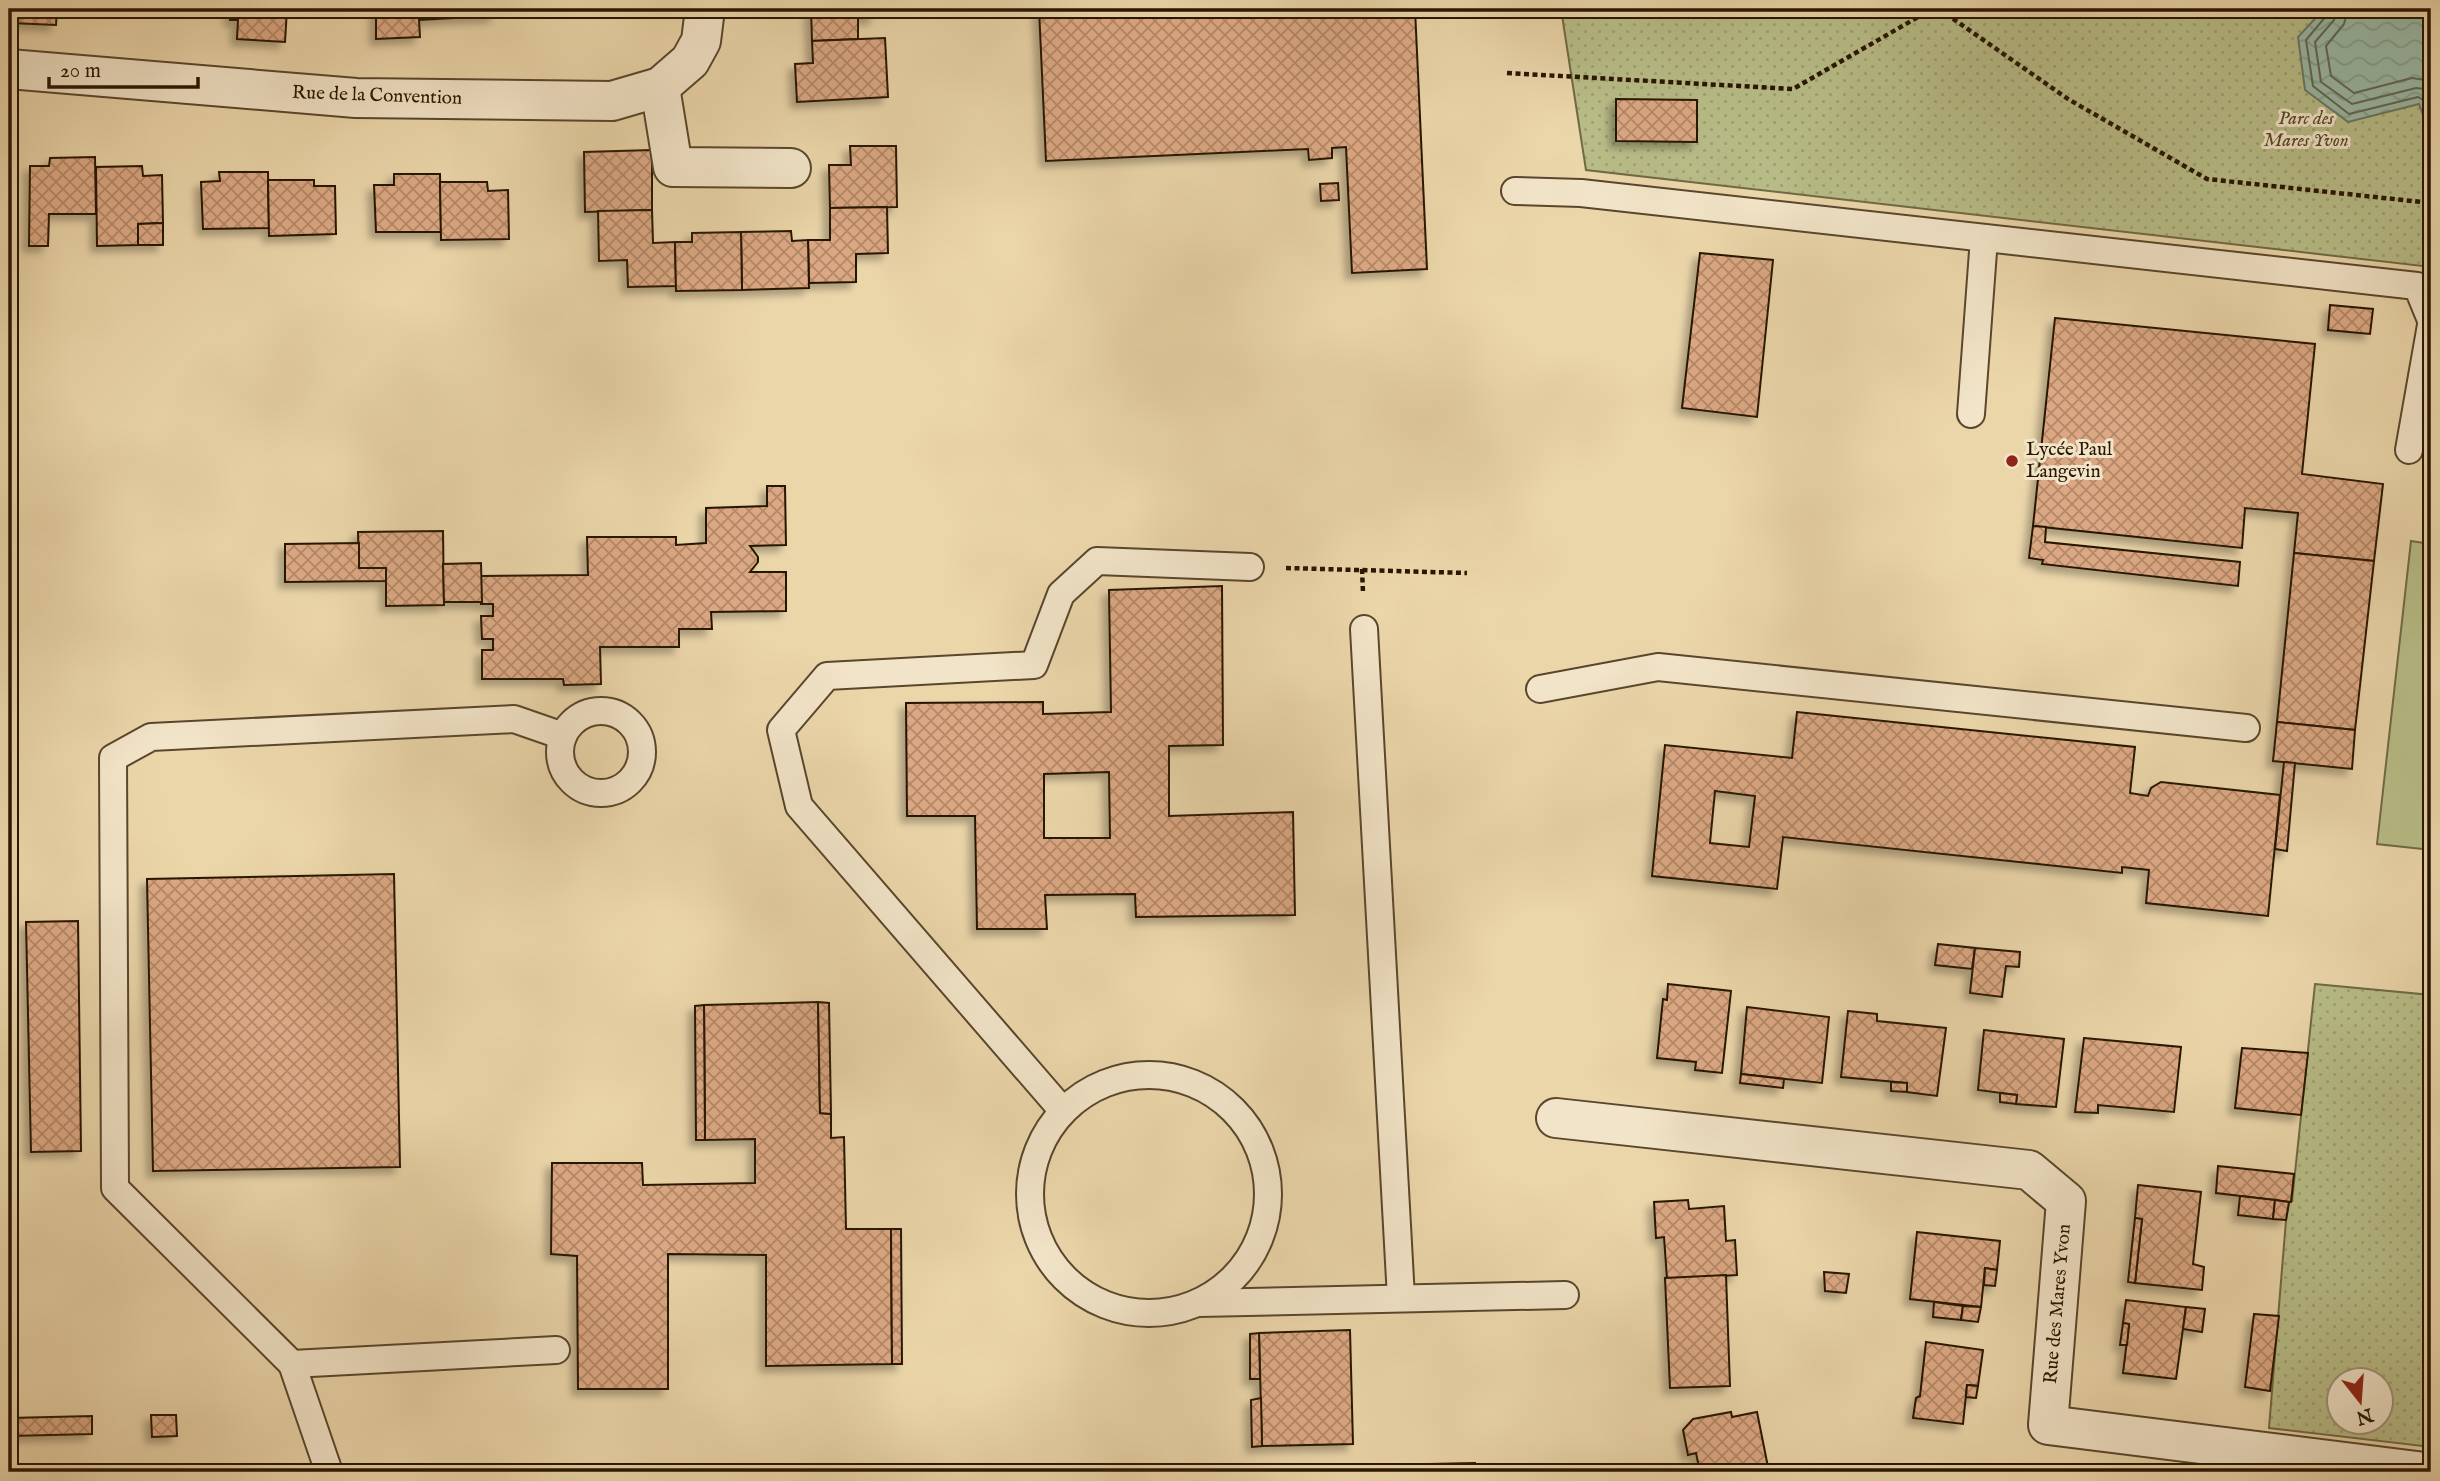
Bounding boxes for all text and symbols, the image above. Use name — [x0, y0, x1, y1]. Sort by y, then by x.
scale bar — [49, 46, 198, 90]
text: 20 m — [60, 58, 101, 85]
street label: Rue de la Convention — [292, 81, 462, 111]
park label: Parc des Mares Yvon — [2263, 107, 2349, 153]
place label: Lycée Paul Langevin — [2026, 438, 2113, 484]
marker: Lycée Paul Langevin — [2004, 453, 2020, 469]
street label: Rue des Mares Yvon — [2039, 1223, 2077, 1385]
north arrow — [2324, 1366, 2394, 1436]
text: N — [2352, 1401, 2377, 1429]

